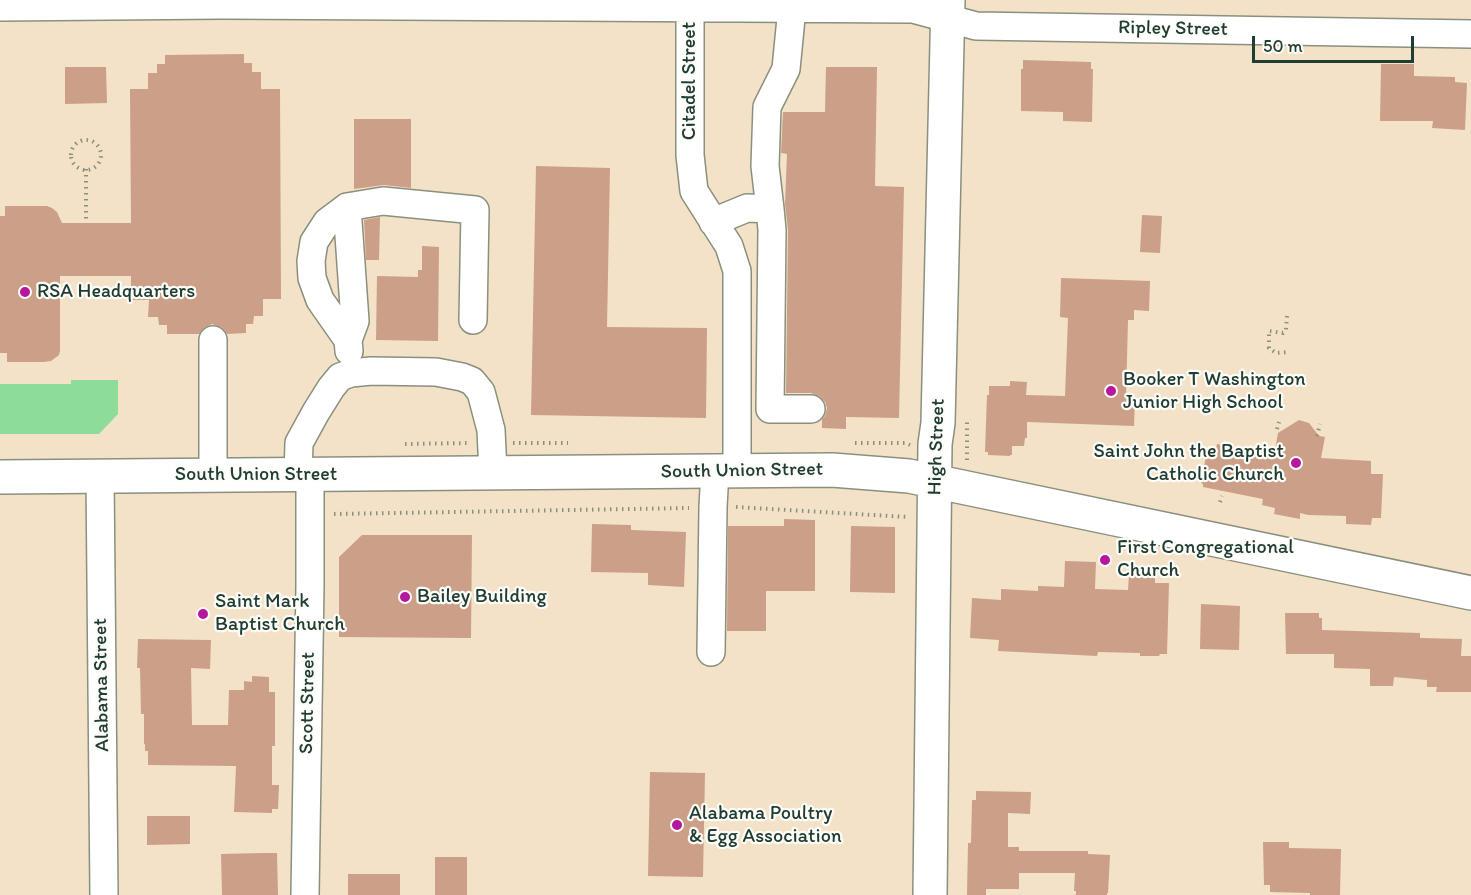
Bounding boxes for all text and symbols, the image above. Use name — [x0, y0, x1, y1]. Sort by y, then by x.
street label: Ripley Street — [1118, 16, 1228, 42]
street label: Citadel Street — [678, 22, 702, 140]
scale bar — [1255, 24, 1417, 62]
text: 50 m — [1263, 35, 1303, 57]
place label: RSA Headquarters — [37, 280, 195, 304]
marker: RSA Headquarters — [18, 285, 32, 299]
place label: Booker T Washington Junior High School — [1123, 368, 1306, 415]
marker: Booker T Washington Junior High School — [1104, 384, 1118, 398]
street label: High Street — [923, 398, 951, 496]
place label: Saint John the Baptist Catholic Church — [1094, 440, 1284, 487]
marker: Saint John the Baptist Catholic Church — [1289, 456, 1303, 470]
street label: South Union Street — [661, 458, 823, 484]
street label: South Union Street — [175, 463, 337, 487]
place label: First Congregational Church — [1117, 536, 1294, 583]
marker: First Congregational Church — [1098, 553, 1112, 567]
place label: Bailey Building — [417, 585, 547, 609]
place label: Saint Mark Baptist Church — [215, 590, 345, 637]
marker: Bailey Building — [398, 590, 412, 604]
marker: Saint Mark Baptist Church — [196, 607, 210, 621]
street label: Alabama Street — [89, 618, 115, 752]
street label: Scott Street — [295, 652, 321, 754]
place label: Alabama Poultry & Egg Association — [689, 802, 842, 849]
marker: Alabama Poultry & Egg Association — [670, 818, 684, 832]

